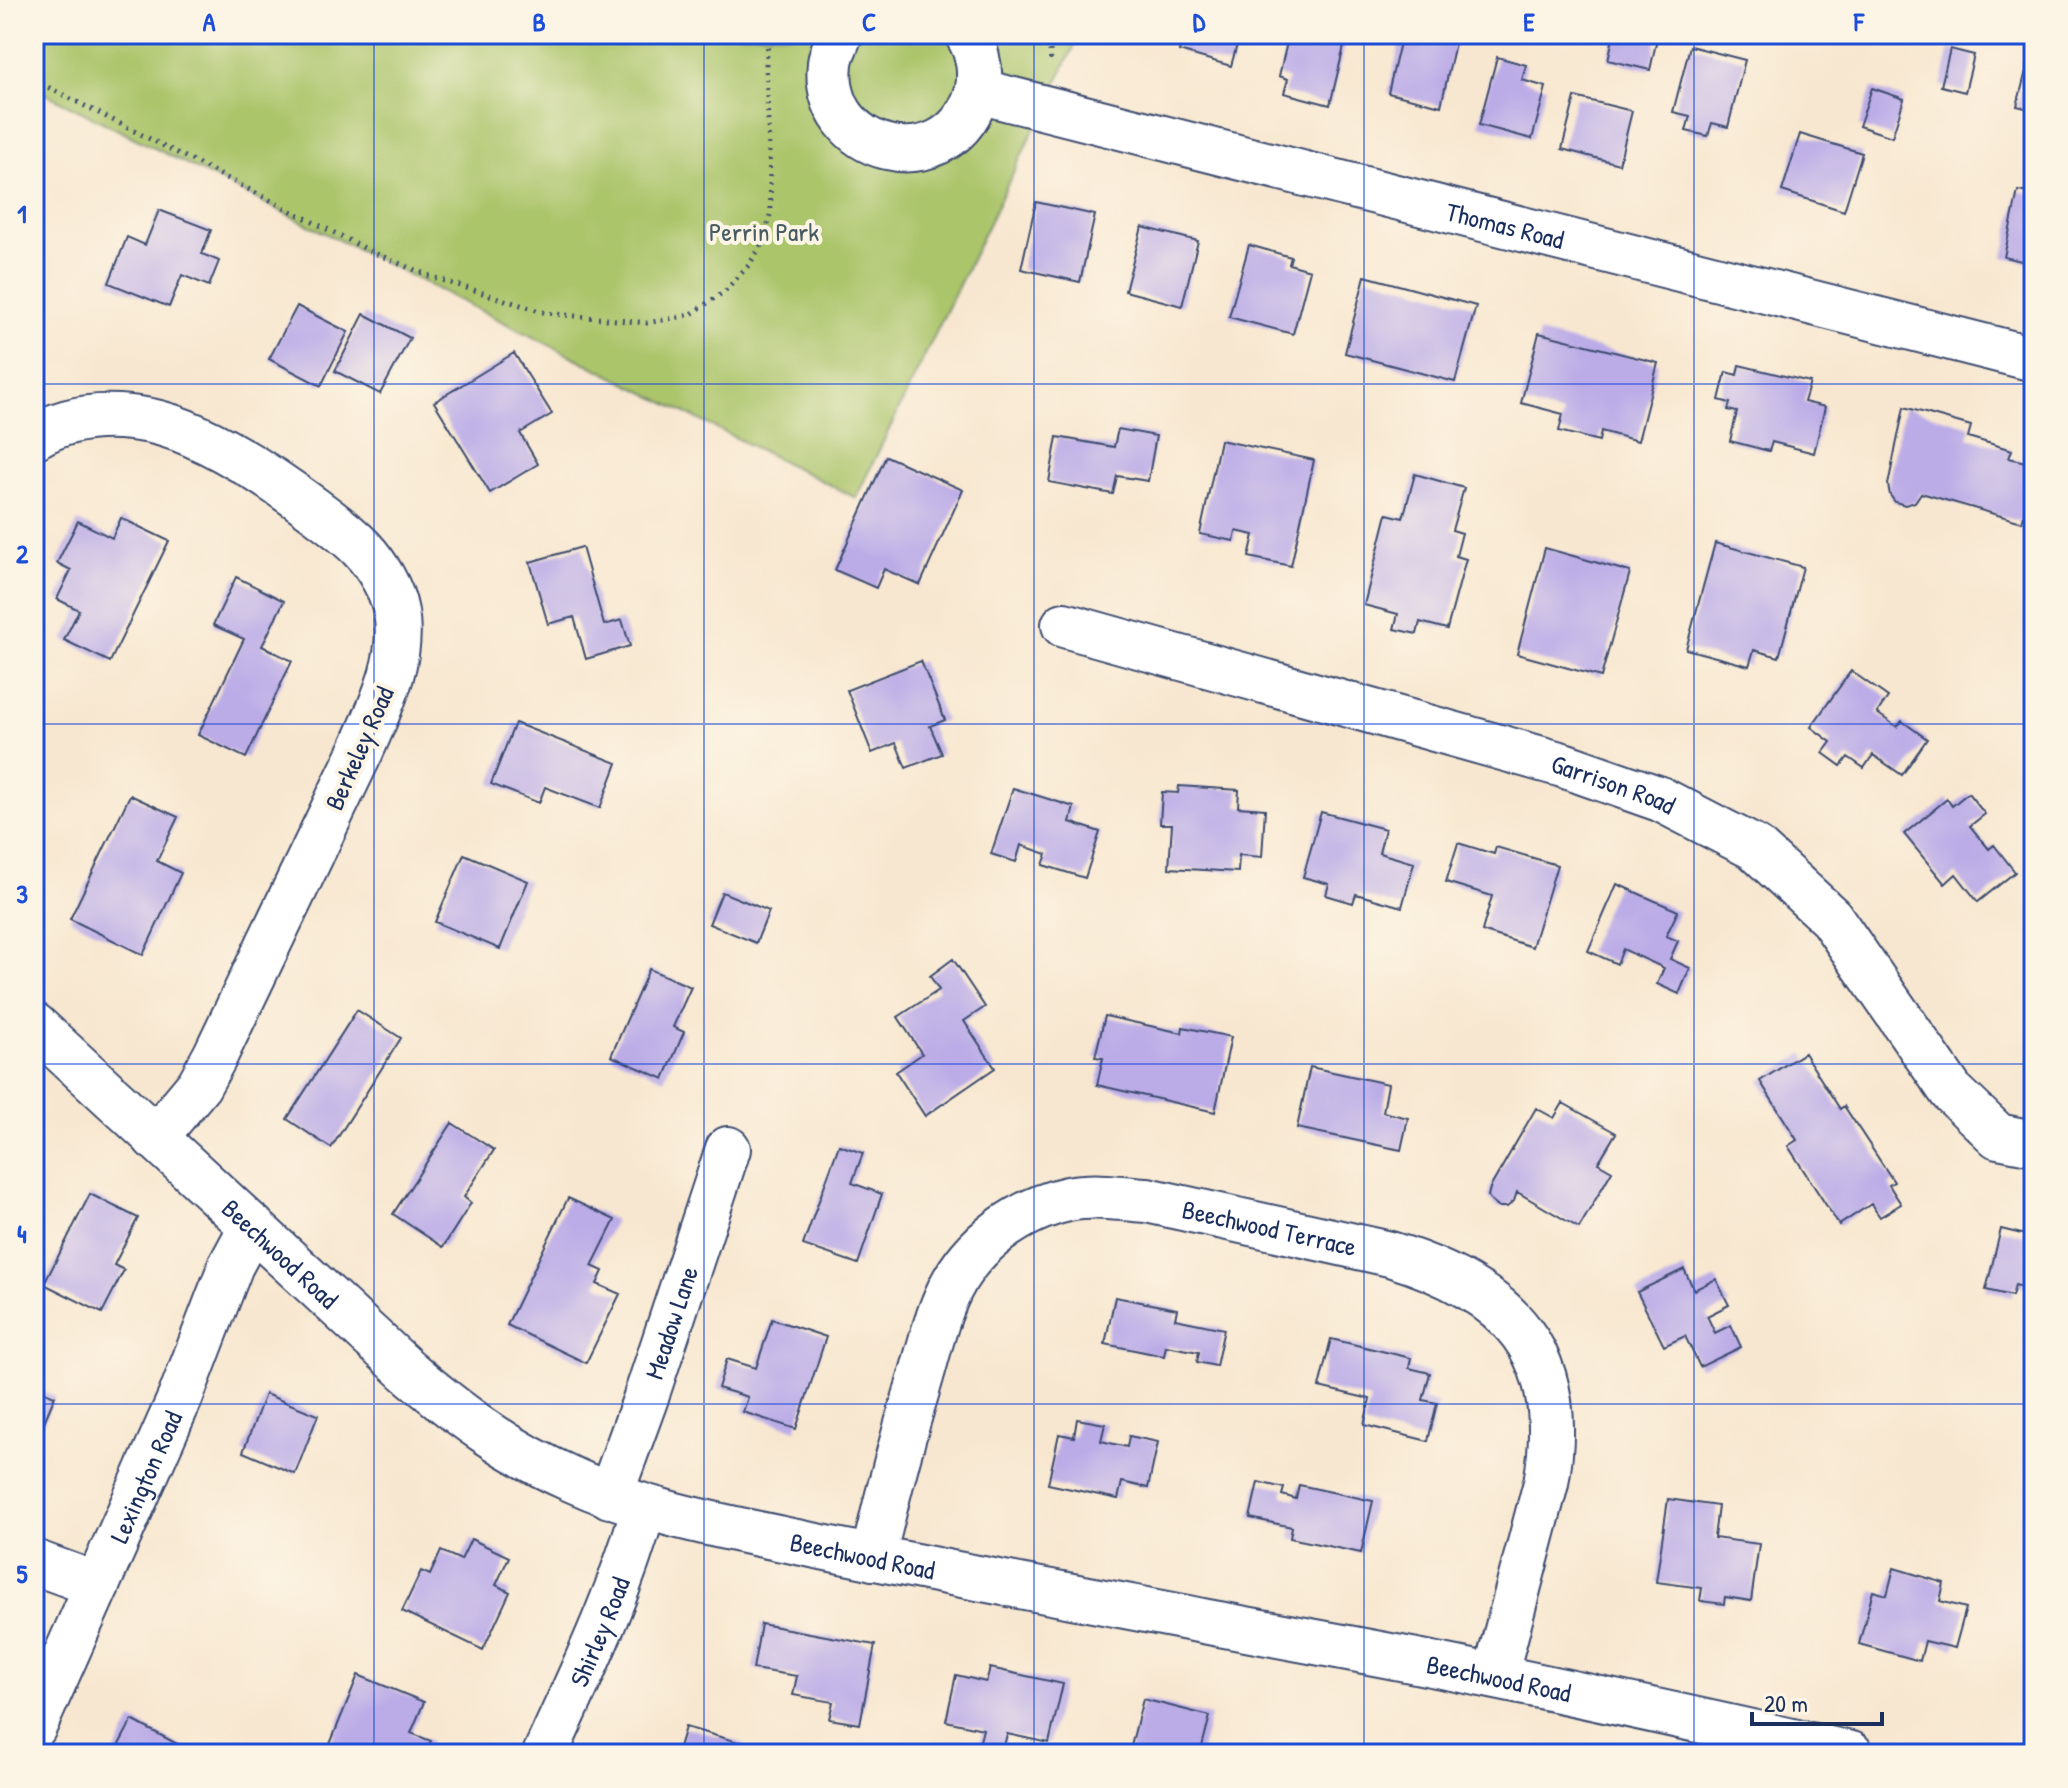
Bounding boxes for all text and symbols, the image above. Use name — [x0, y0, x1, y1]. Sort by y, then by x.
text: A — [203, 4, 216, 39]
text: B — [532, 4, 546, 39]
text: C — [862, 4, 876, 39]
text: D — [1193, 4, 1206, 39]
text: E — [1523, 4, 1535, 39]
text: F — [1853, 4, 1865, 39]
street label: Thomas Road — [1443, 193, 1568, 257]
text: 1 — [17, 196, 27, 231]
park label: Perrin Park — [709, 214, 819, 249]
text: 2 — [16, 536, 29, 571]
street label: Berkeley Road — [316, 681, 402, 815]
street label: Garrison Road — [1548, 745, 1682, 822]
text: 3 — [16, 876, 28, 911]
street label: Beechwood Road — [215, 1191, 346, 1316]
street label: Beechwood Terrace — [1179, 1191, 1360, 1264]
text: 4 — [17, 1216, 27, 1251]
street label: Meadow Lane — [636, 1261, 706, 1383]
street label: Lexington Road — [101, 1405, 190, 1548]
street label: Beechwood Road — [787, 1524, 938, 1587]
text: 5 — [17, 1556, 28, 1591]
street label: Shirley Road — [561, 1572, 637, 1692]
street label: Beechwood Road — [1424, 1646, 1574, 1710]
scale bar — [1752, 1676, 1882, 1726]
text: 20 m — [1764, 1687, 1808, 1719]

